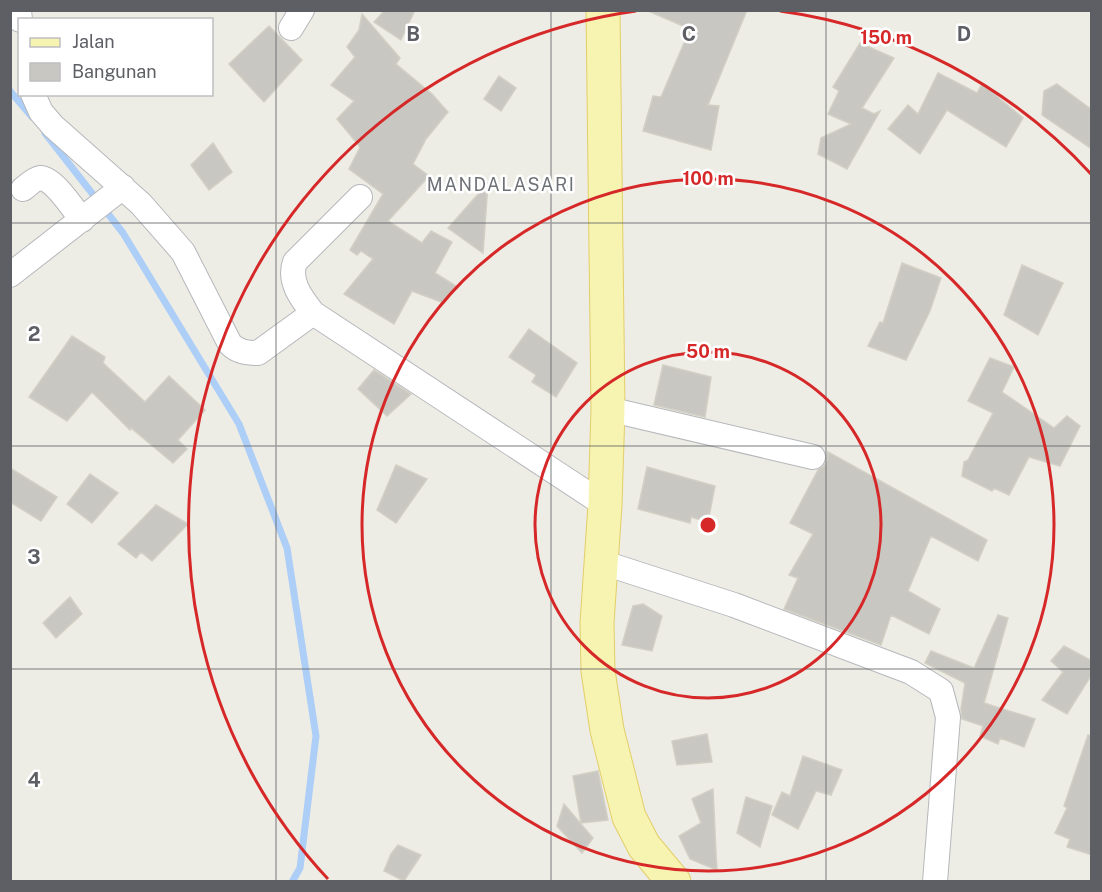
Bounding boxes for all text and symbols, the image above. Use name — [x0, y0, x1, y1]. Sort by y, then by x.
legend — [18, 18, 213, 96]
text: B — [406, 22, 420, 46]
text: C — [682, 22, 696, 46]
text: D — [957, 22, 971, 46]
text: 150 m — [860, 27, 912, 48]
text: Jalan — [72, 31, 115, 52]
text: Bangunan — [72, 61, 157, 82]
text: 100 m — [682, 168, 734, 189]
district label: MANDALASARI — [427, 174, 575, 195]
text: 2 — [28, 322, 40, 346]
text: 50 m — [686, 341, 730, 362]
centre of rings — [698, 515, 718, 535]
text: 3 — [27, 545, 41, 569]
text: 4 — [27, 768, 41, 792]

